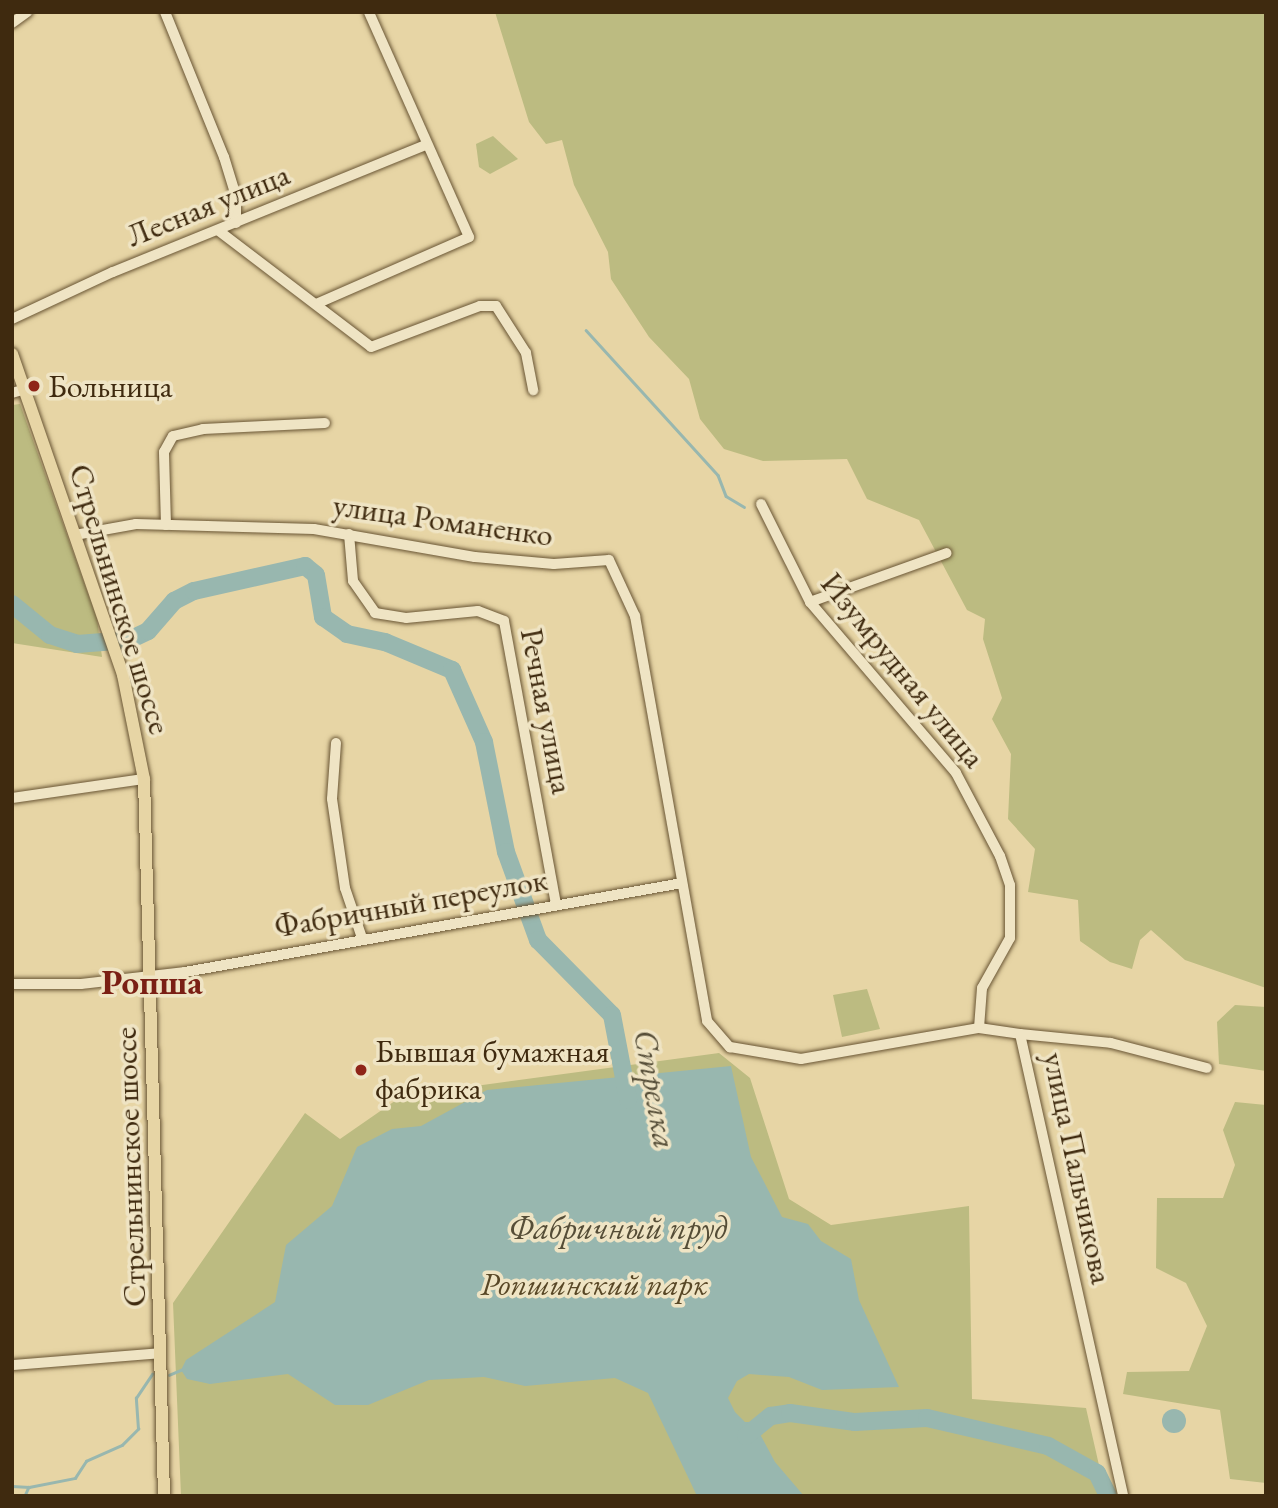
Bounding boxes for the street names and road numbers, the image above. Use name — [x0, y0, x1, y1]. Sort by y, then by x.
street label: Лесная улица — [121, 155, 295, 255]
street label: Стрельнинское шоссе — [61, 459, 179, 739]
street label: улица Романенко — [331, 486, 555, 554]
street label: Изумрудная улица — [813, 565, 993, 775]
street label: Речная улица — [512, 625, 582, 797]
street label: Фабричный переулок — [271, 860, 551, 946]
street label: Стрельнинское шоссе — [106, 1026, 154, 1308]
street label: улица Пальчикова — [1035, 1049, 1121, 1287]

